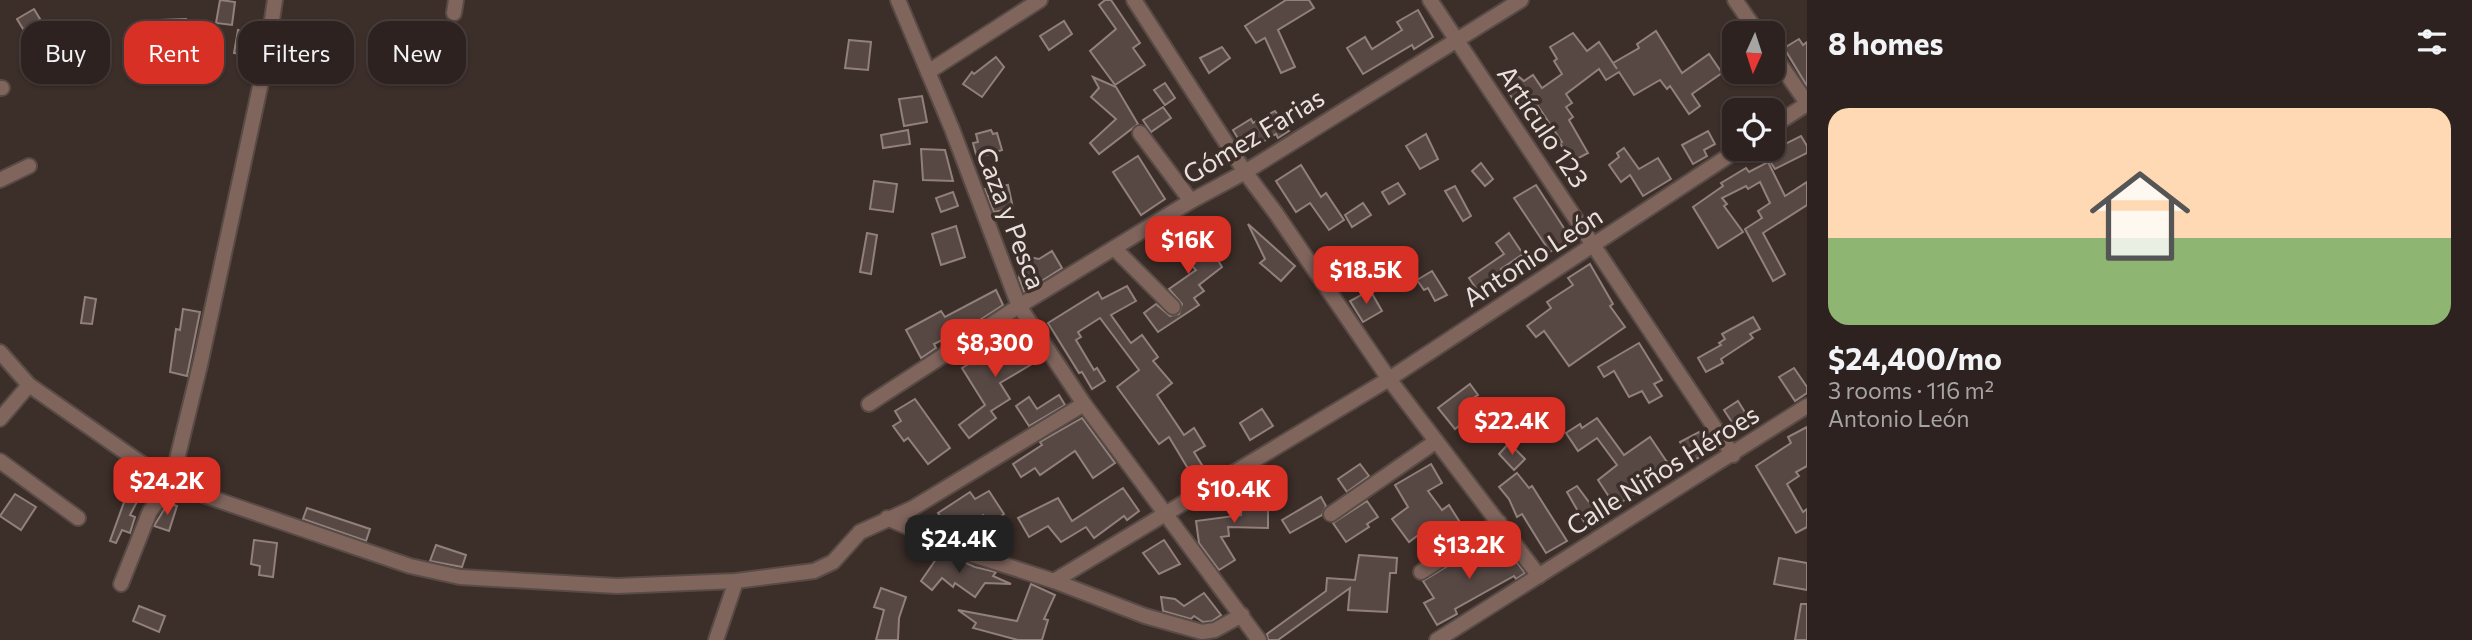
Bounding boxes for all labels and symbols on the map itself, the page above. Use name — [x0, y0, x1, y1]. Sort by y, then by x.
north arrow — [1722, 21, 1785, 84]
street label: Artículo 123 — [1492, 59, 1596, 193]
street label: Gómez Farias — [1177, 81, 1329, 189]
street label: Caza y Pesca — [971, 143, 1053, 293]
street label: Antonio León — [1456, 199, 1608, 313]
pin: $16K — [1147, 216, 1229, 276]
pin: $18.5K — [1309, 246, 1423, 306]
pin: $8,300 — [938, 320, 1052, 379]
street label: Calle Niños Héroes — [1560, 397, 1764, 541]
pin: $22.4K — [1455, 398, 1569, 457]
pin: $24.2K — [110, 458, 224, 517]
pin: $10.4K — [1177, 466, 1291, 525]
pin: $24.4K — [902, 516, 1016, 575]
pin: $13.2K — [1412, 522, 1526, 581]

